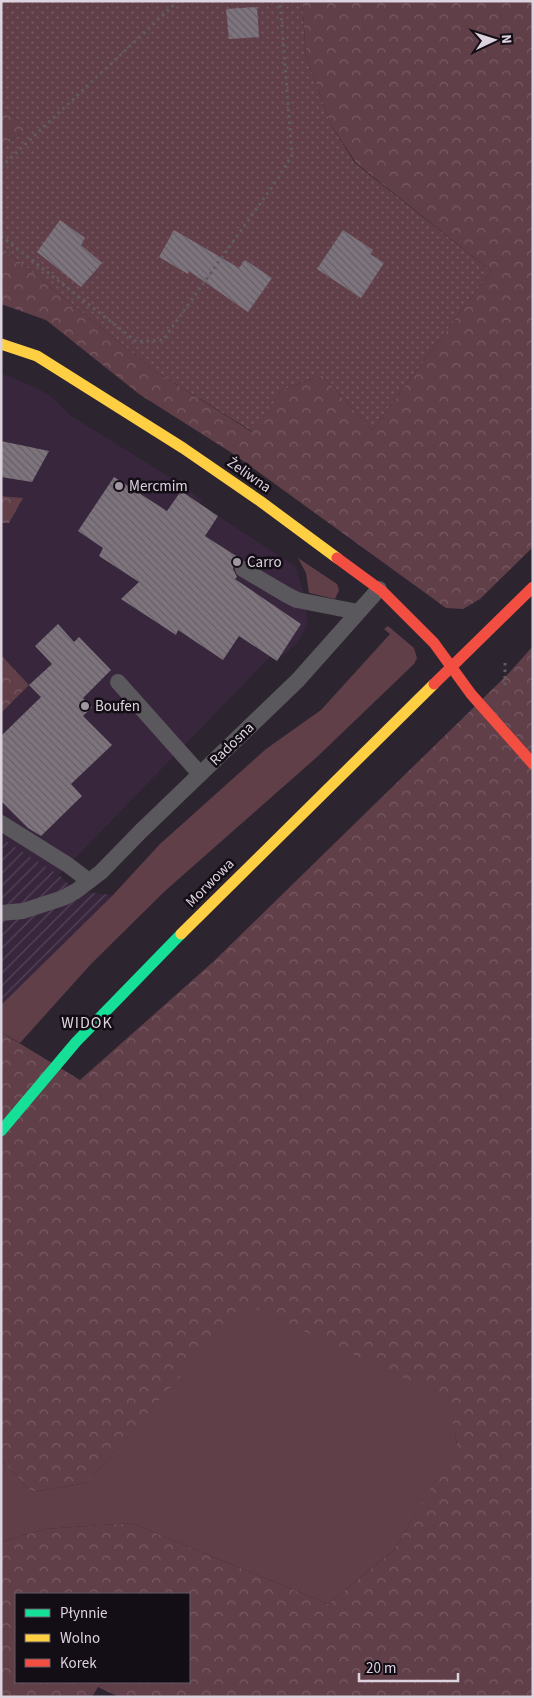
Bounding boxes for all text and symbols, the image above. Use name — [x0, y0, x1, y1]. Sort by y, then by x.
north arrow — [469, 15, 519, 65]
text: N — [496, 34, 516, 45]
street label: Żeliwna — [223, 452, 275, 498]
place label: Mercmim — [129, 476, 188, 497]
marker: Mercmim — [113, 480, 125, 492]
place label: Carro — [247, 552, 282, 573]
marker: Carro — [231, 556, 243, 568]
place label: Boufen — [95, 696, 140, 717]
marker: Boufen — [79, 700, 91, 712]
street label: Radosna — [205, 718, 259, 770]
street label: Morwowa — [181, 854, 239, 912]
district label: WIDOK — [61, 1012, 113, 1034]
legend — [15, 1593, 190, 1683]
text: Płynnie — [60, 1603, 108, 1624]
text: Wolno — [60, 1628, 100, 1649]
scale bar — [359, 1650, 458, 1682]
text: Korek — [60, 1653, 97, 1674]
text: 20 m — [366, 1658, 396, 1679]

